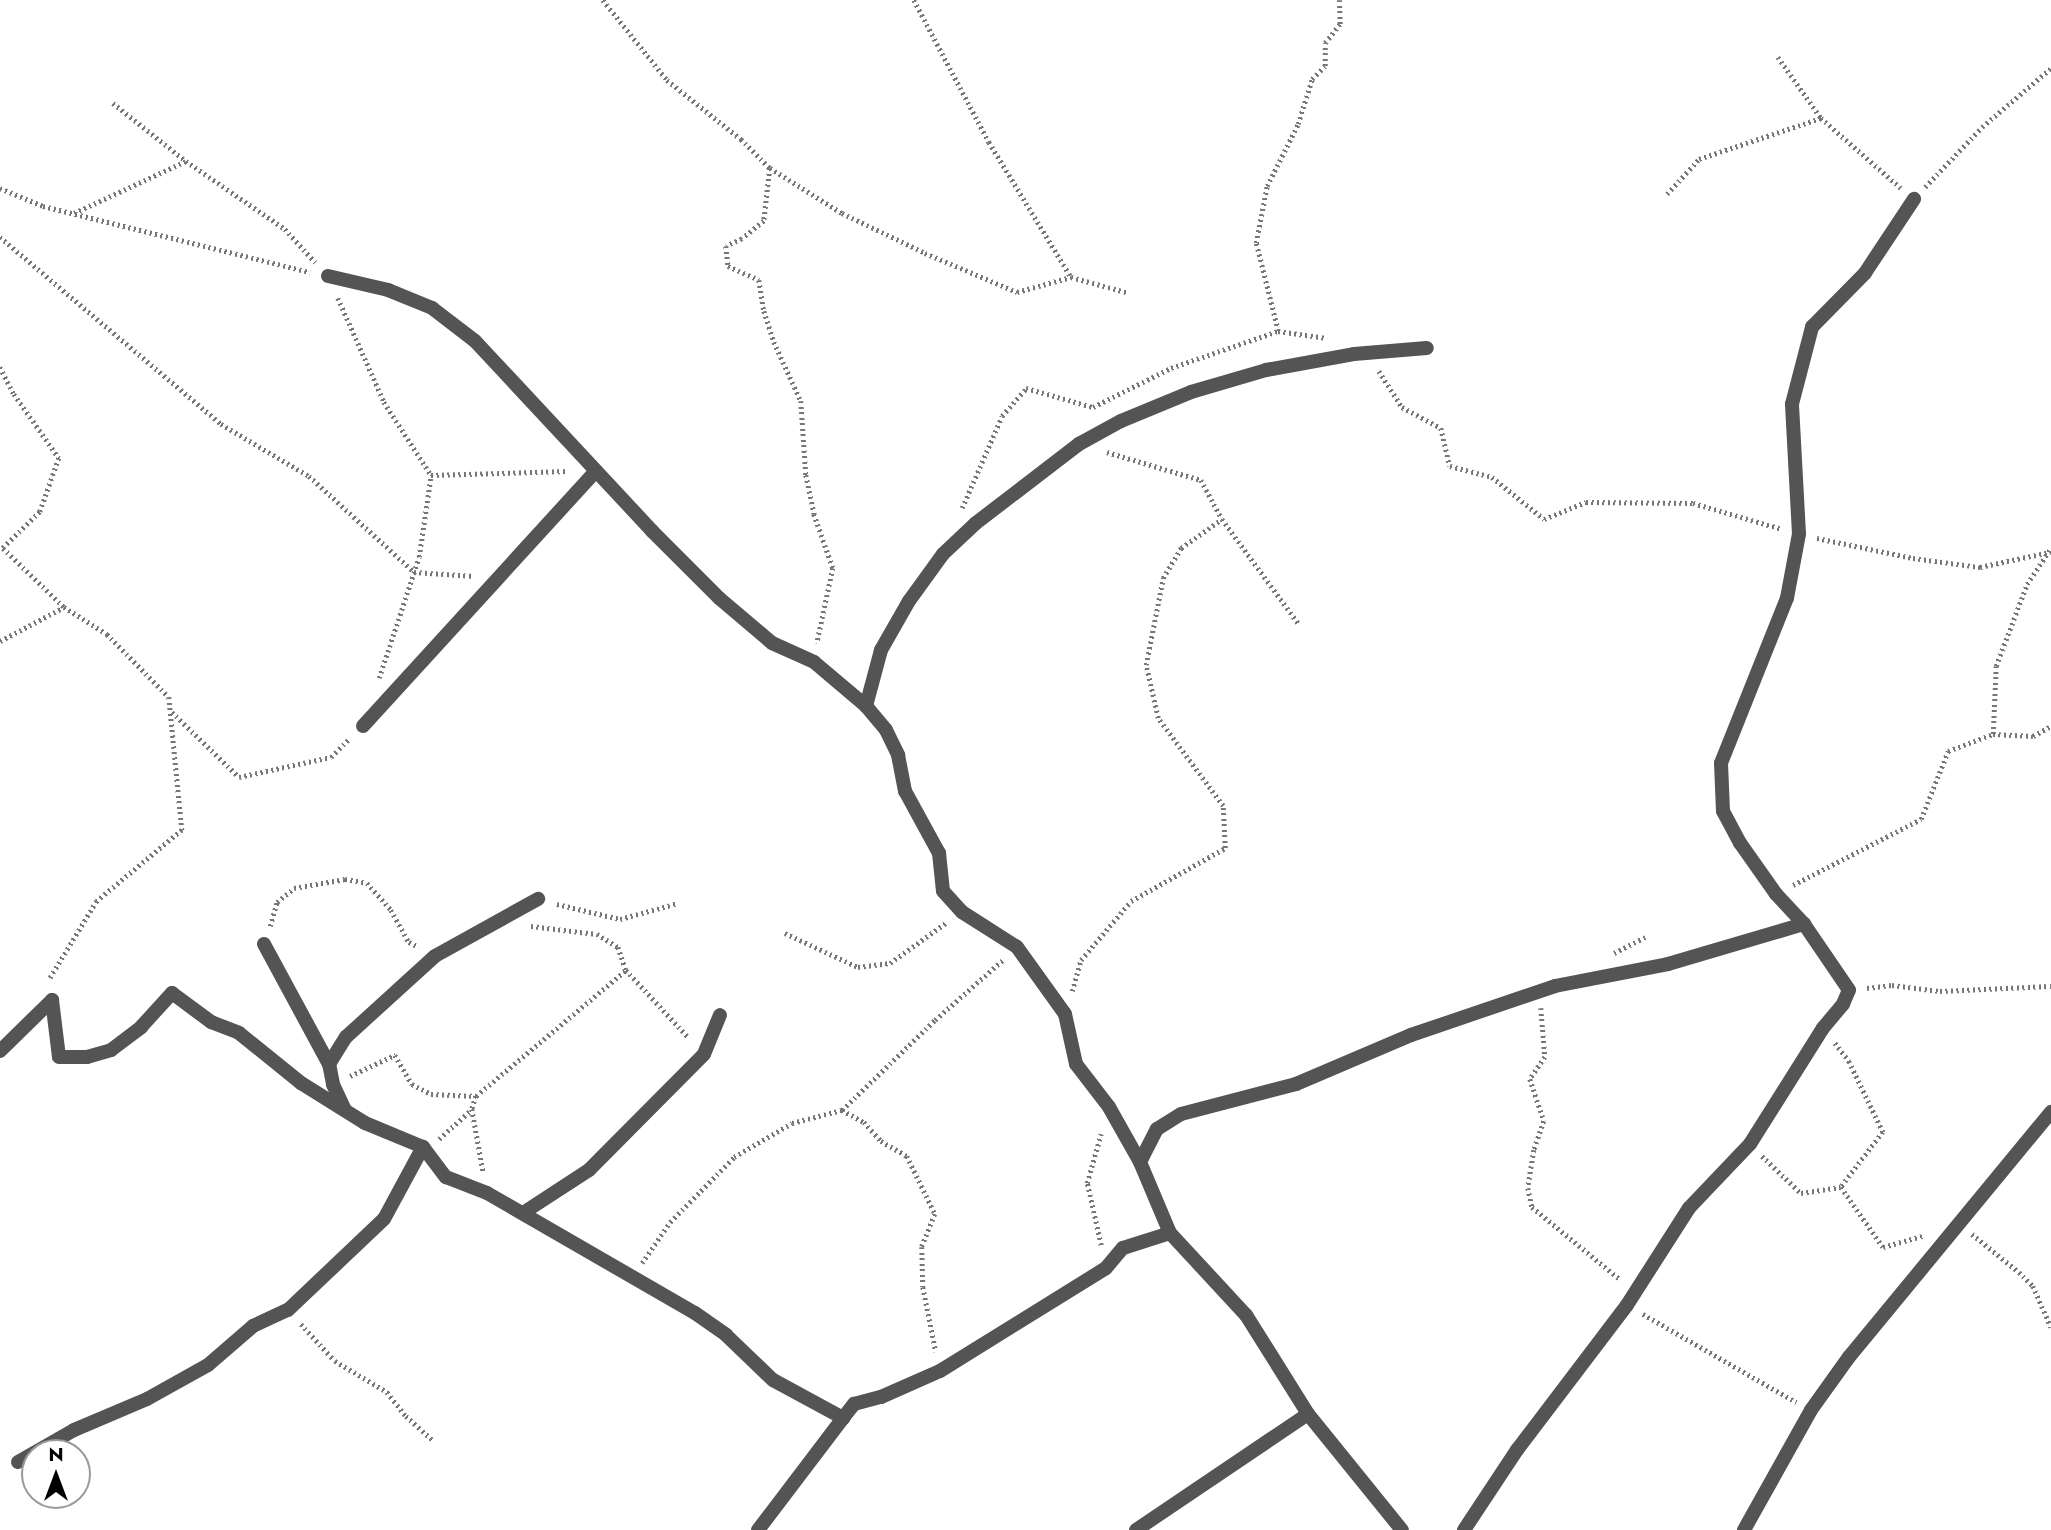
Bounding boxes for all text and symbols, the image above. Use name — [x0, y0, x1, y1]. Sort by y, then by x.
north arrow — [21, 1439, 91, 1509]
text: N — [48, 1441, 64, 1468]

